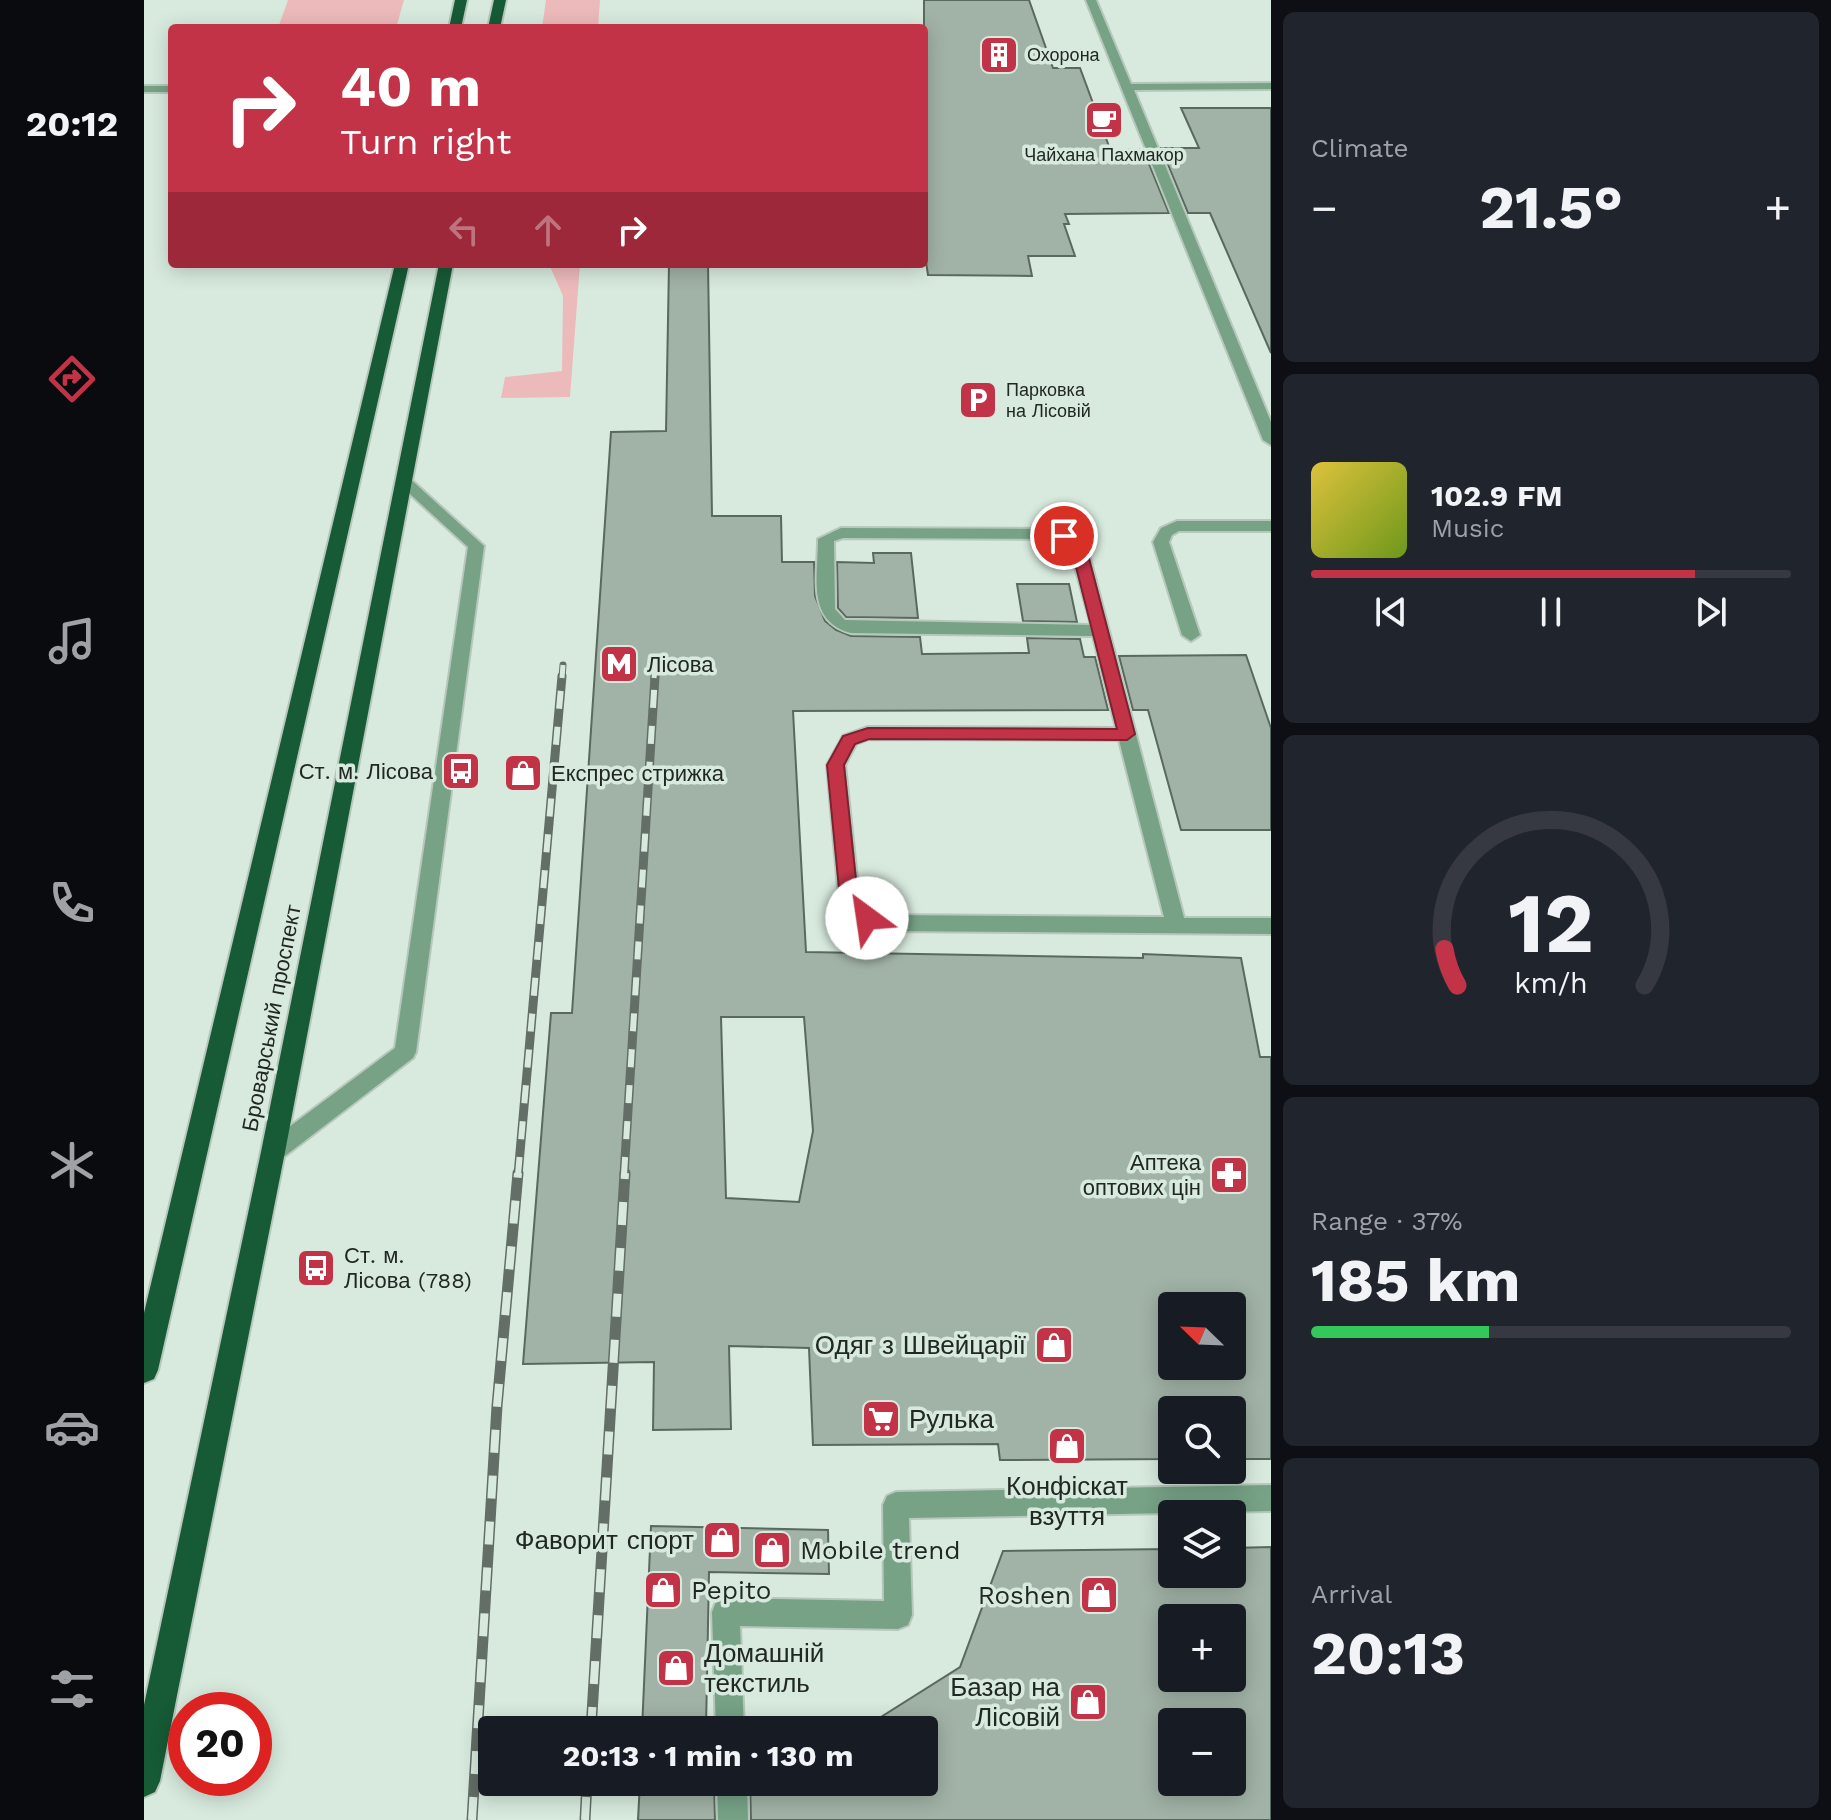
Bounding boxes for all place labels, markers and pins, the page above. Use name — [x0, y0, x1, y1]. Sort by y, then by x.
building icon: Охорона — [978, 34, 1020, 76]
place label: Охорона — [1027, 44, 1101, 65]
cafe icon: Чайхана Пахмакор — [1083, 99, 1125, 141]
place label: Чайхана Пахмакор — [1024, 144, 1184, 165]
parking icon: Парковка на Лісовій — [957, 379, 999, 421]
place label: Парковка на Лісовій — [1006, 379, 1091, 421]
pin — [1030, 502, 1098, 570]
metro station icon: Лісова — [598, 643, 640, 685]
place label: Лісова — [647, 652, 714, 677]
bus stop icon: Ст. м. Лісова — [440, 750, 482, 792]
shop icon: Експрес стрижка — [502, 752, 544, 794]
place label: Ст. м. Лісова — [299, 759, 434, 784]
place label: Експрес стрижка — [551, 761, 725, 786]
place label: Аптека оптових цін — [1083, 1150, 1202, 1200]
pharmacy icon: Аптека оптових цін — [1208, 1154, 1250, 1196]
place label: Ст. м. Лісова (788) — [344, 1243, 472, 1293]
bus stop icon: Ст. м. Лісова (788) — [295, 1247, 337, 1289]
shop icon: Одяг з Швейцарії — [1033, 1324, 1075, 1366]
place label: Одяг з Швейцарії — [815, 1330, 1026, 1360]
supermarket icon: Рулька — [860, 1398, 902, 1440]
place label: Рулька — [909, 1404, 994, 1434]
shop icon: Конфіскат взуття — [1046, 1425, 1088, 1467]
place label: Конфіскат взуття — [1006, 1471, 1128, 1531]
shop icon: Фаворит спорт — [701, 1519, 743, 1561]
place label: Фаворит спорт — [515, 1525, 694, 1555]
shop icon: Mobile trend — [751, 1529, 793, 1571]
place label: Mobile trend — [800, 1535, 961, 1565]
shop icon: Pepito — [642, 1569, 684, 1611]
shop icon: Roshen — [1078, 1574, 1120, 1616]
place label: Pepito — [691, 1575, 771, 1605]
place label: Roshen — [978, 1580, 1071, 1610]
place label: Домашній текстиль — [704, 1638, 824, 1698]
shop icon: Домашній текстиль — [655, 1647, 697, 1689]
place label: Базар на Лісовій — [950, 1672, 1061, 1732]
shop icon: Базар на Лісовій — [1067, 1681, 1109, 1723]

